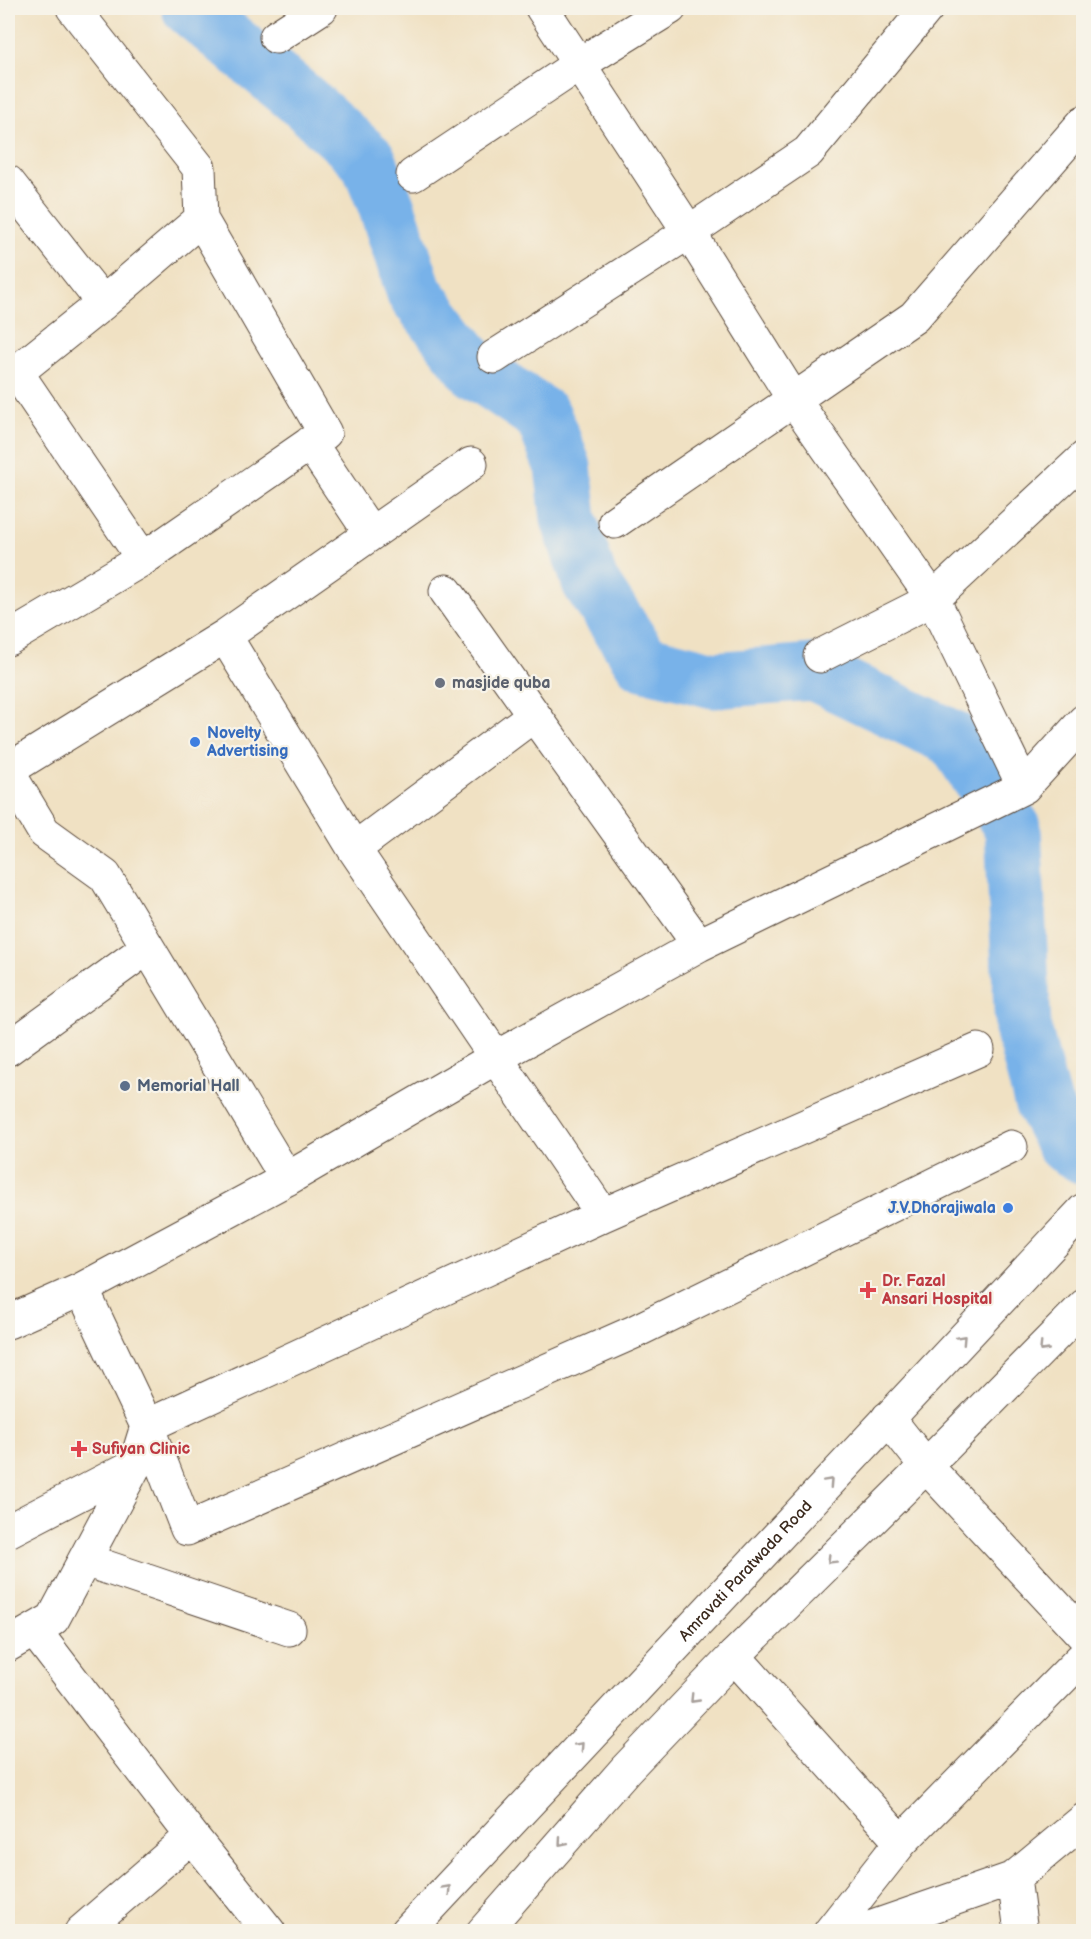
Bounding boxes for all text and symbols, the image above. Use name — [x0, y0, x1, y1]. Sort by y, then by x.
place label: masjide quba — [452, 674, 551, 693]
marker: masjide quba — [433, 676, 447, 690]
place label: Novelty Advertising — [206, 724, 288, 761]
marker: Novelty Advertising — [188, 735, 202, 749]
place label: Memorial Hall — [137, 1077, 240, 1096]
marker: Memorial Hall — [118, 1079, 132, 1093]
place label: J.V.Dhorajiwala — [888, 1199, 996, 1218]
marker: J.V.Dhorajiwala — [1001, 1201, 1015, 1215]
place label: Dr. Fazal Ansari Hospital — [881, 1272, 992, 1309]
marker: Dr. Fazal Ansari Hospital — [859, 1281, 877, 1299]
one-way arrow — [955, 1336, 966, 1346]
one-way arrow — [1039, 1340, 1050, 1351]
marker: Sufiyan Clinic — [70, 1440, 88, 1458]
place label: Sufiyan Clinic — [92, 1440, 191, 1459]
one-way arrow — [821, 1478, 832, 1489]
street label: Amravati Paratwada Road — [675, 1497, 816, 1645]
one-way arrow — [827, 1554, 838, 1564]
one-way arrow — [690, 1691, 701, 1702]
one-way arrow — [573, 1743, 584, 1754]
one-way arrow — [558, 1835, 569, 1846]
one-way arrow — [440, 1885, 451, 1895]

